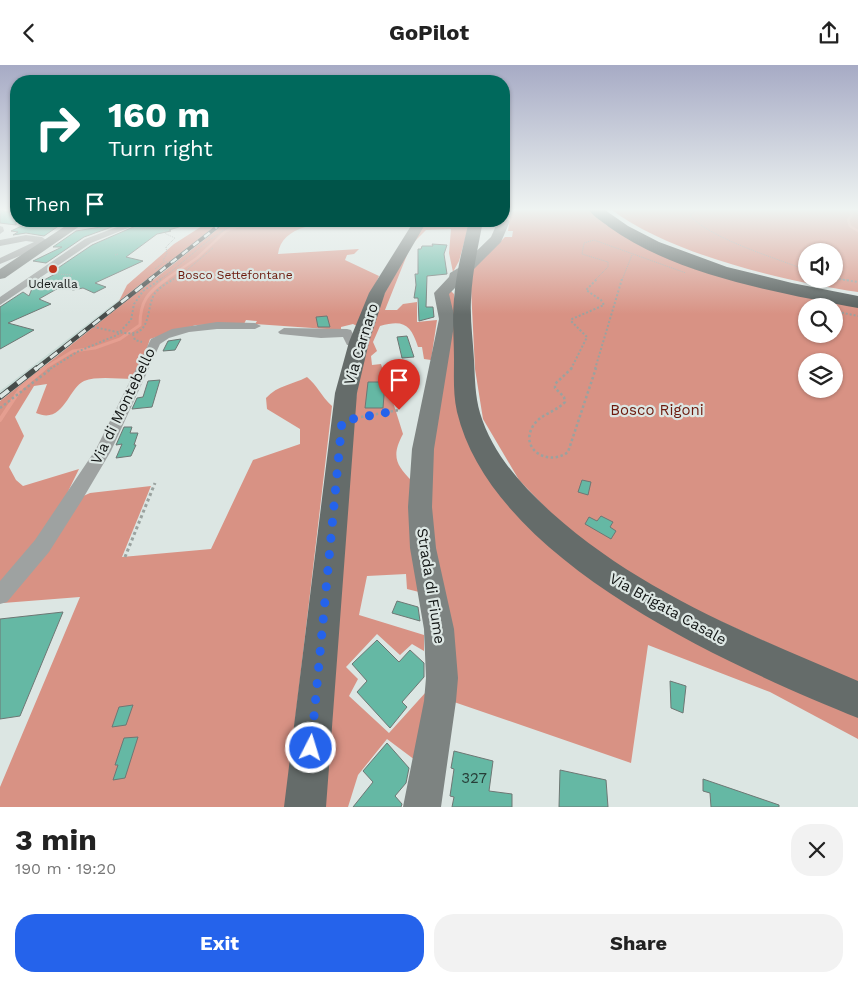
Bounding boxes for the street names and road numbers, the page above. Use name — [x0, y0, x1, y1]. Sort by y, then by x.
street label: Via Carnaro — [340, 301, 382, 387]
street label: Via di Montebello — [87, 345, 159, 467]
street label: Strada di Fiume — [413, 527, 449, 645]
street label: Via Brigata Casale — [606, 569, 730, 649]

